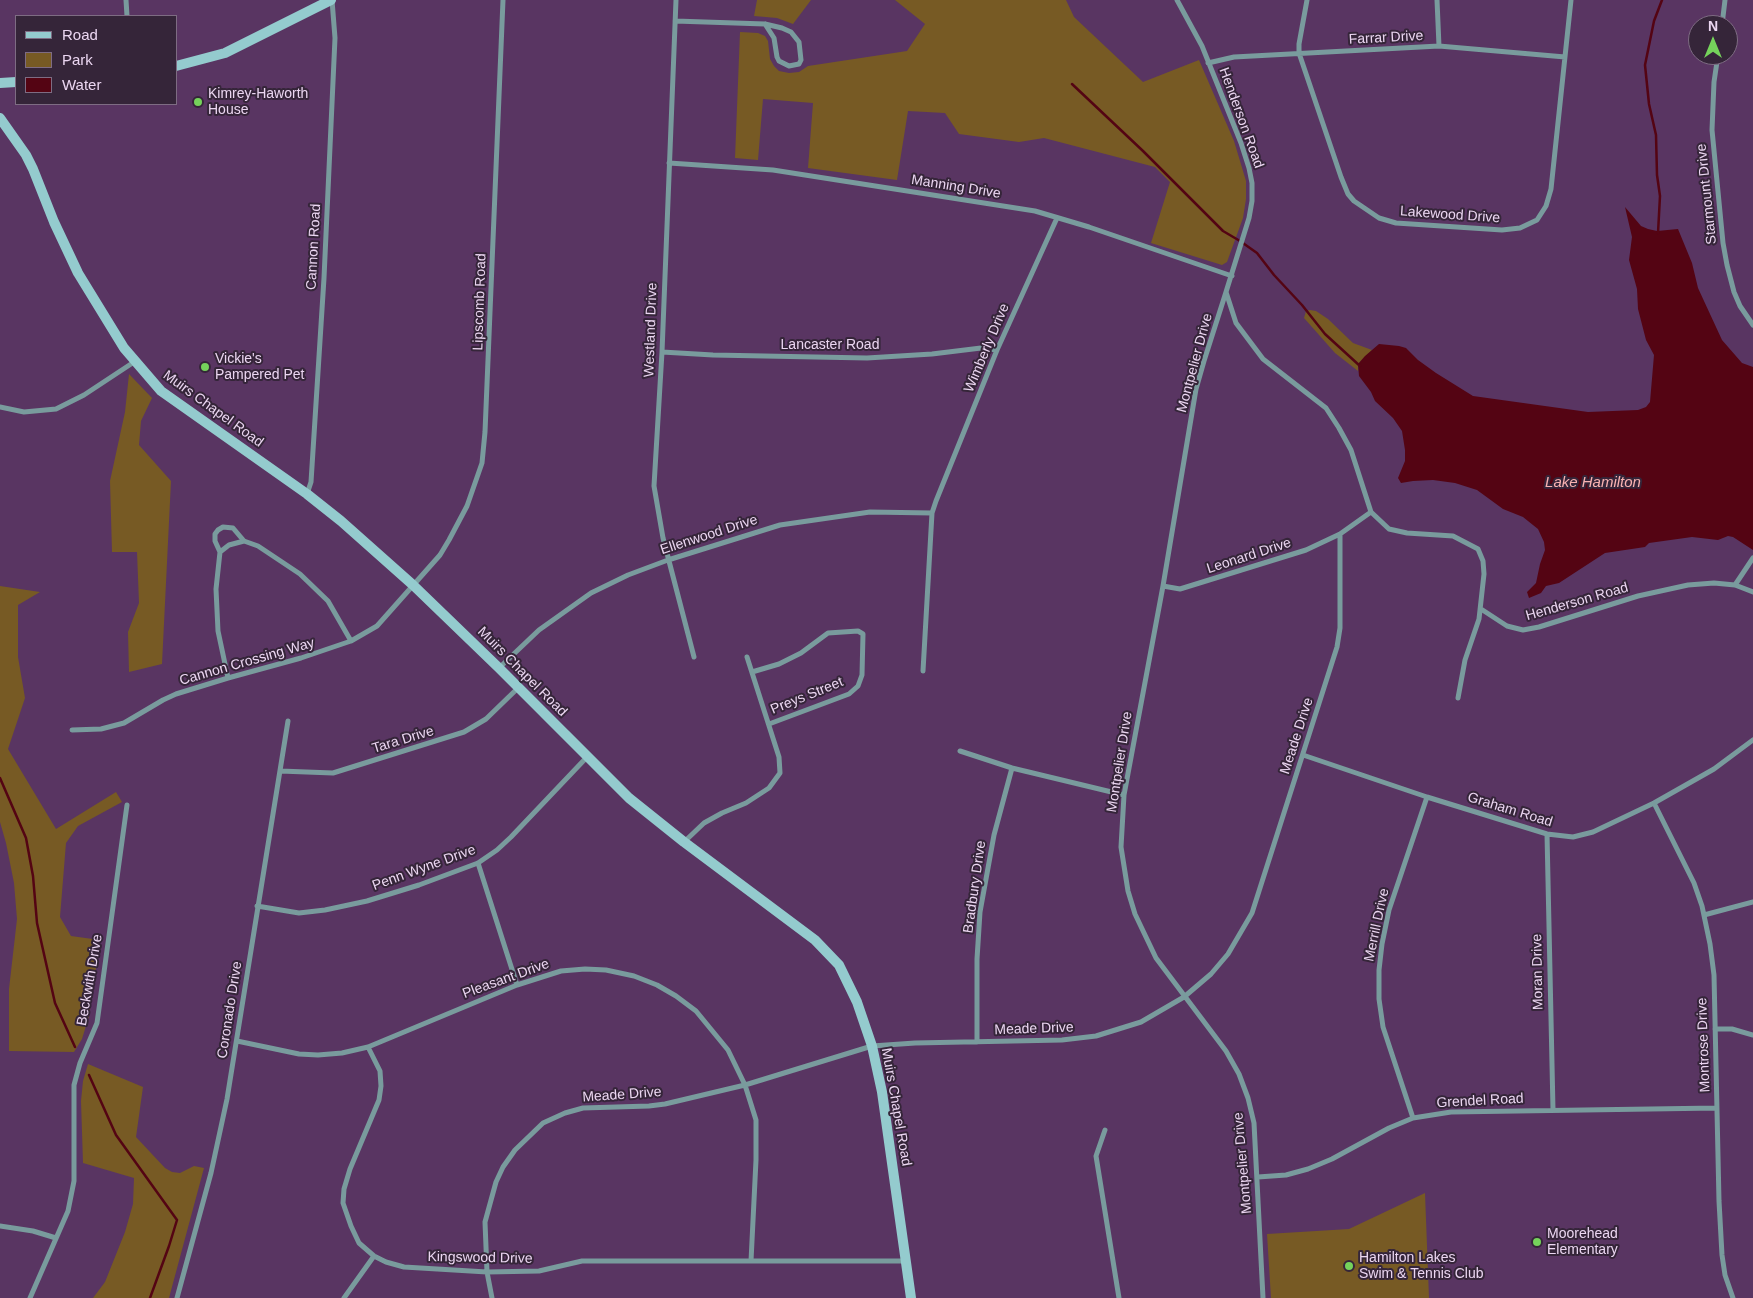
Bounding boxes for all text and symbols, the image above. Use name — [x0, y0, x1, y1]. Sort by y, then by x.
legend — [15, 15, 178, 105]
north arrow — [1688, 15, 1738, 65]
text: N — [1708, 18, 1718, 34]
text: Road — [62, 26, 98, 43]
street label: Farrar Drive — [1348, 28, 1424, 48]
text: Park — [62, 51, 93, 68]
street label: Henderson Road — [1215, 65, 1267, 171]
text: Water — [62, 76, 101, 93]
place label: Kimrey-Haworth House — [208, 86, 308, 118]
marker: Kimrey-Haworth House — [192, 96, 204, 108]
street label: Starmount Drive — [1693, 143, 1721, 245]
street label: Manning Drive — [910, 172, 1002, 202]
street label: Cannon Road — [303, 203, 325, 291]
street label: Lakewood Drive — [1399, 203, 1501, 227]
street label: Lipscomb Road — [470, 253, 490, 351]
street label: Westland Drive — [641, 282, 661, 378]
street label: Wimberly Drive — [961, 301, 1013, 395]
street label: Montpelier Drive — [1174, 312, 1216, 414]
street label: Lancaster Road — [781, 337, 879, 353]
place label: Vickie's Pampered Pet — [215, 351, 304, 384]
marker: Vickie's Pampered Pet — [199, 361, 211, 373]
street label: Muirs Chapel Road — [160, 367, 266, 451]
water label: Lake Hamilton — [1545, 474, 1641, 492]
street label: Ellenwood Drive — [658, 511, 760, 559]
street label: Leonard Drive — [1205, 534, 1293, 578]
street label: Henderson Road — [1524, 579, 1630, 625]
street label: Muirs Chapel Road — [474, 624, 570, 720]
street label: Cannon Crossing Way — [178, 635, 316, 689]
street label: Preys Street — [768, 674, 846, 718]
street label: Meade Drive — [1277, 696, 1317, 776]
street label: Montpelier Drive — [1104, 710, 1136, 814]
street label: Tara Drive — [370, 723, 436, 757]
street label: Graham Road — [1465, 789, 1555, 831]
street label: Bradbury Drive — [960, 840, 990, 934]
street label: Penn Wyne Drive — [370, 841, 478, 895]
street label: Merrill Drive — [1361, 887, 1393, 963]
street label: Beckwith Drive — [74, 933, 106, 1027]
street label: Moran Drive — [1529, 934, 1547, 1010]
street label: Pleasant Drive — [460, 956, 552, 1002]
street label: Coronado Drive — [214, 960, 246, 1060]
street label: Montrose Drive — [1694, 997, 1714, 1093]
street label: Meade Drive — [994, 1019, 1074, 1039]
street label: Muirs Chapel Road — [877, 1047, 915, 1167]
street label: Meade Drive — [582, 1084, 662, 1106]
street label: Grendel Road — [1436, 1090, 1524, 1112]
street label: Montpelier Drive — [1230, 1111, 1256, 1215]
place label: Moorehead Elementary — [1547, 1226, 1618, 1258]
marker: Moorehead Elementary — [1531, 1236, 1543, 1248]
street label: Kingswood Drive — [427, 1249, 533, 1267]
place label: Hamilton Lakes Swim & Tennis Club — [1359, 1250, 1483, 1282]
marker: Hamilton Lakes Swim & Tennis Club — [1343, 1260, 1355, 1272]

